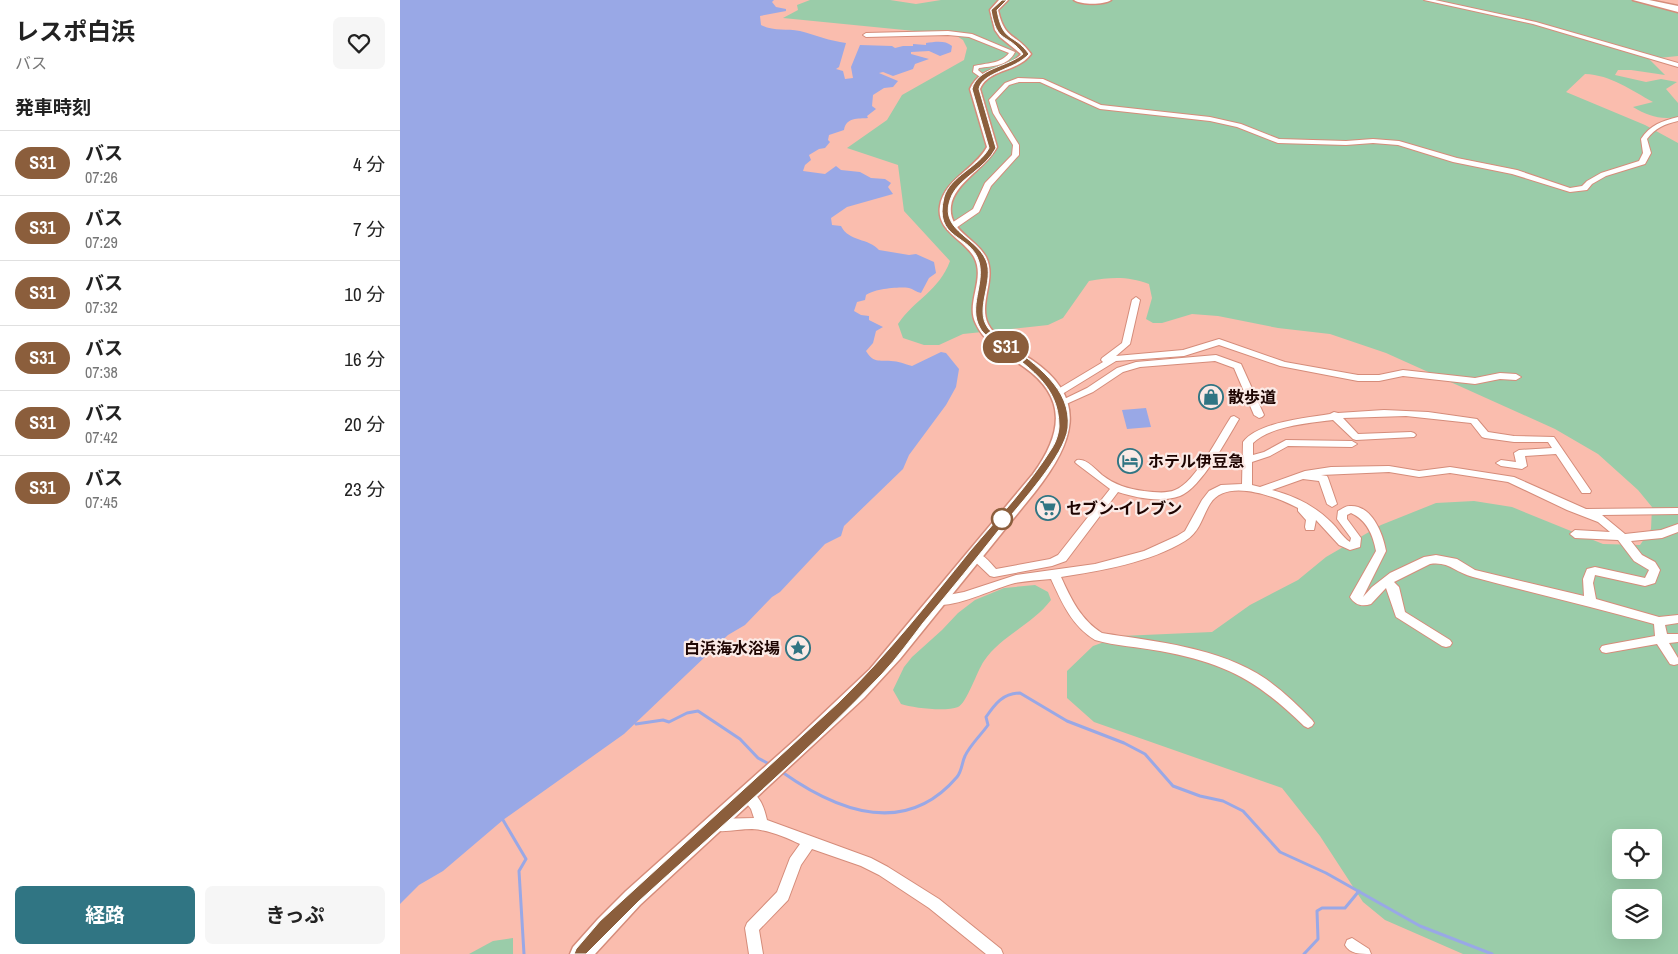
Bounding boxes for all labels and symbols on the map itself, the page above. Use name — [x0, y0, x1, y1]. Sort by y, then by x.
line badge: S31 — [977, 331, 1035, 363]
shop icon: 散歩道 — [1198, 384, 1224, 410]
place label: 散歩道 — [1228, 386, 1276, 408]
hotel icon: ホテル伊豆急 — [1117, 448, 1143, 474]
place label: ホテル伊豆急 — [1148, 450, 1244, 472]
supermarket icon: セブン-イレブン — [1035, 495, 1061, 521]
place label: セブン-イレブン — [1066, 497, 1182, 519]
unlabelled marker — [991, 508, 1013, 530]
place icon: 白浜海水浴場 — [785, 635, 811, 661]
place label: 白浜海水浴場 — [684, 637, 780, 659]

